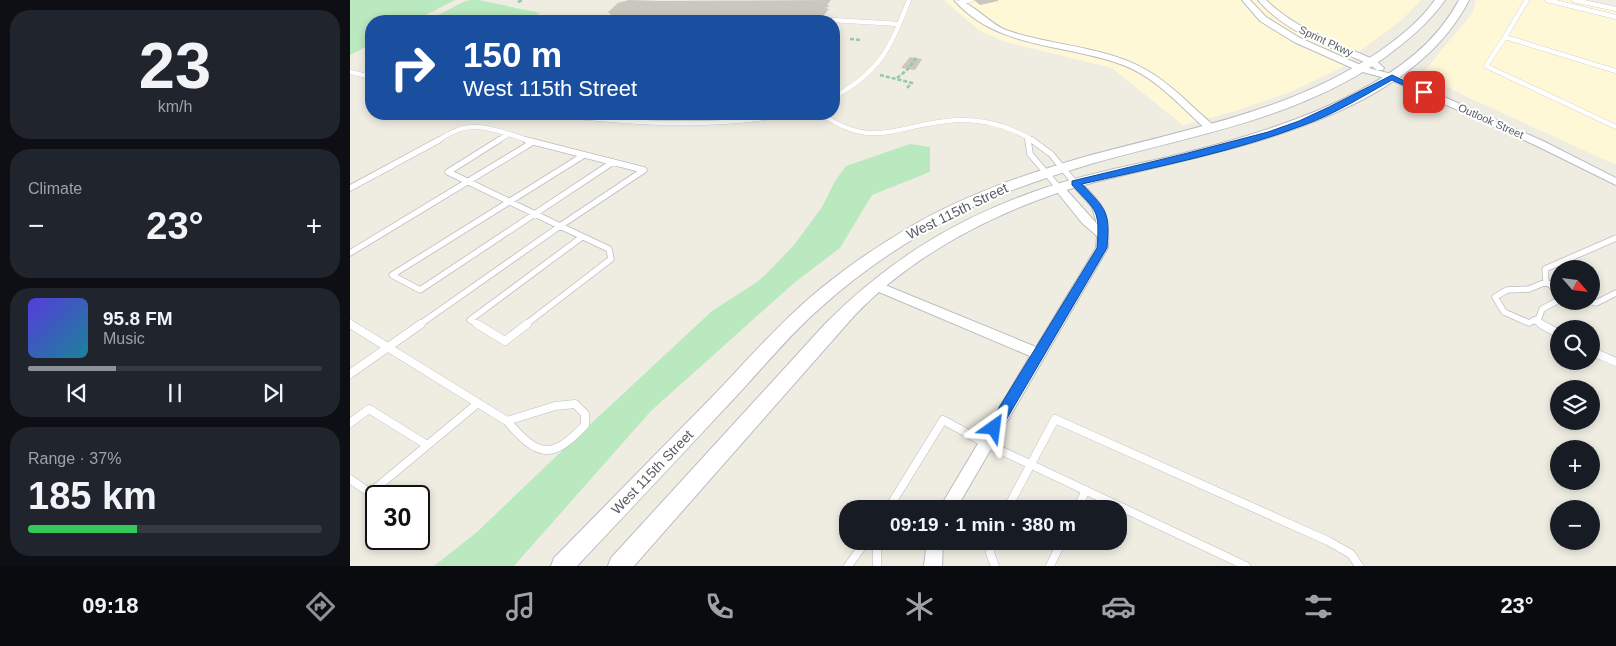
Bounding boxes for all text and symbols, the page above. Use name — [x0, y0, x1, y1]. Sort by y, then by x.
street label: Sprint Pkwy — [1297, 23, 1355, 59]
text: 23 — [139, 29, 211, 102]
icon: right — [380, 35, 445, 100]
text: 150 m — [463, 35, 562, 74]
pin — [1403, 71, 1445, 113]
text: West 115th Street — [463, 76, 637, 101]
icon: arrive — [1410, 78, 1438, 106]
text: km/h — [158, 98, 192, 115]
street label: Outlook Street — [1456, 101, 1526, 141]
street label: West 115th Street — [904, 179, 1010, 242]
text: Climate — [28, 180, 82, 197]
text: 23° — [146, 205, 204, 247]
text: − — [28, 210, 44, 241]
text: + — [306, 210, 322, 241]
north arrow — [1550, 260, 1600, 310]
map controls — [1550, 260, 1600, 550]
text: 95.8 FM — [103, 308, 173, 329]
button: search — [1550, 320, 1600, 370]
text: Music — [103, 330, 145, 347]
icon: previous — [63, 379, 91, 407]
icon: pause — [161, 379, 189, 407]
icon: next — [259, 379, 287, 407]
button: layers — [1550, 380, 1600, 430]
position arrow — [967, 401, 1019, 453]
street label: West 115th Street — [608, 427, 696, 517]
button: + — [1550, 440, 1600, 490]
text: Range · 37% — [28, 450, 121, 467]
text: 185 km — [28, 475, 157, 517]
speed limit sign: 30 — [365, 485, 430, 550]
button: − — [1550, 500, 1600, 550]
text: 09:19 · 1 min · 380 m — [890, 514, 1076, 535]
icon: directions — [303, 589, 338, 624]
icon: music — [503, 589, 538, 624]
icon: phone — [702, 589, 737, 624]
icon: climate — [902, 589, 937, 624]
icon: car — [1101, 589, 1136, 624]
icon: filters — [1301, 589, 1336, 624]
text: 09:18 — [82, 593, 139, 618]
text: 23° — [1500, 593, 1534, 618]

